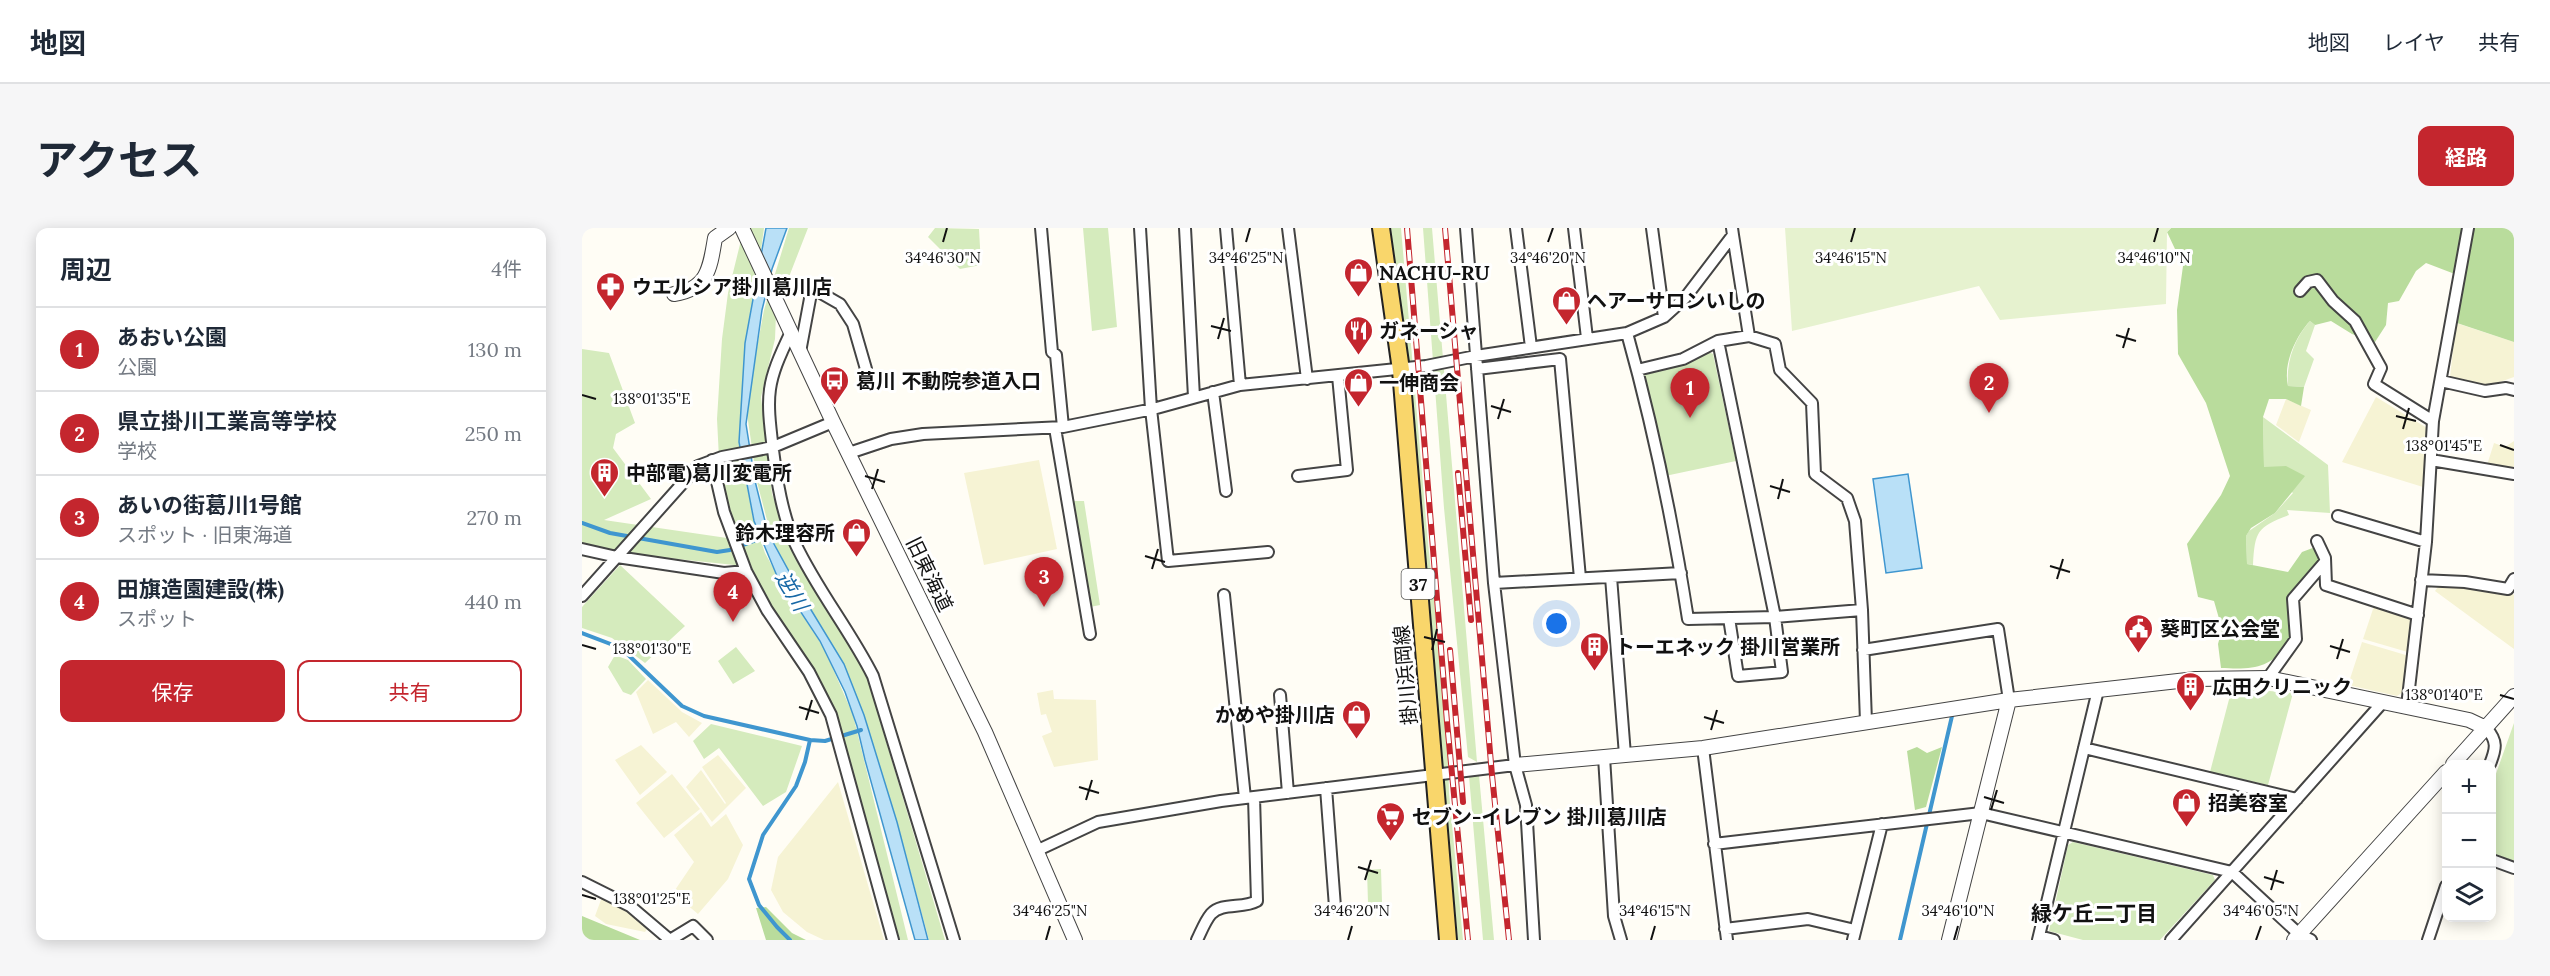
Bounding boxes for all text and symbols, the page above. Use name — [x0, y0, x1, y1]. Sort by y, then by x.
text: 地図 — [30, 25, 86, 61]
text: 地図 — [2308, 29, 2350, 56]
text: レイヤ — [2383, 29, 2445, 56]
text: 共有 — [2478, 29, 2520, 56]
button: 経路 — [2418, 126, 2514, 186]
text: アクセス — [36, 133, 202, 187]
text: 34°46'30"N — [905, 248, 981, 267]
text: 34°46'25"N — [1209, 248, 1283, 267]
text: 34°46'20"N — [1510, 248, 1586, 267]
text: 34°46'15"N — [1815, 248, 1887, 267]
text: 34°46'10"N — [2117, 248, 2191, 267]
text: 周辺 — [60, 253, 112, 286]
text: 4件 — [491, 256, 522, 281]
shop icon: NACHU-RU — [1342, 256, 1374, 298]
place label: NACHU-RU — [1379, 260, 1490, 285]
pharmacy icon: ウエルシア掛川葛川店 — [595, 270, 627, 312]
place label: ウエルシア掛川葛川店 — [632, 274, 832, 299]
shop icon: ヘアーサロンいしの — [1550, 284, 1582, 326]
place label: ヘアーサロンいしの — [1587, 288, 1765, 313]
restaurant icon: ガネーシャ — [1342, 314, 1374, 356]
place label: ガネーシャ — [1379, 318, 1479, 343]
text: あおい公園 — [117, 323, 227, 351]
text: 1 — [75, 337, 84, 362]
text: 130 m — [468, 337, 522, 362]
text: 公園 — [117, 354, 157, 379]
bus stop icon: 葛川 不動院参道入口 — [819, 364, 851, 406]
pin: 2 — [1970, 364, 2008, 413]
shop icon: 一伸商会 — [1342, 366, 1374, 408]
place label: 葛川 不動院参道入口 — [856, 368, 1041, 393]
pin: 1 — [1670, 368, 1710, 418]
place label: 一伸商会 — [1379, 370, 1459, 395]
text: 138°01'35"E — [613, 389, 691, 408]
text: 県立掛川工業高等学校 — [117, 407, 337, 435]
text: 2 — [74, 421, 85, 446]
text: 250 m — [465, 421, 522, 446]
text: 138°01'45"E — [2406, 436, 2482, 455]
text: 学校 — [117, 438, 157, 463]
building icon: 中部電)葛川変電所 — [589, 456, 621, 498]
place label: 中部電)葛川変電所 — [626, 460, 792, 486]
text: あいの街葛川1号館 — [117, 491, 302, 519]
text: 3 — [74, 505, 85, 530]
text: 270 m — [466, 505, 522, 530]
shop icon: 鈴木理容所 — [840, 516, 872, 558]
place label: 鈴木理容所 — [735, 520, 835, 545]
text: スポット · 旧東海道 — [117, 522, 293, 547]
street label: 旧東海道 — [901, 533, 959, 615]
pin: 3 — [1024, 558, 1064, 607]
water label: 逆川 — [770, 566, 815, 618]
road number: 37 — [1402, 569, 1434, 599]
pin: 4 — [714, 572, 752, 622]
text: 田旗造園建設(株) — [117, 575, 284, 603]
text: 4 — [74, 589, 85, 614]
text: 440 m — [465, 589, 522, 614]
text: スポット — [117, 606, 197, 631]
your location — [1542, 609, 1571, 638]
public building icon: 葵町区公会堂 — [2123, 612, 2155, 654]
place label: 葵町区公会堂 — [2160, 616, 2280, 641]
street label: 掛川浜岡線 — [1388, 624, 1422, 726]
building icon: トーエネック 掛川営業所 — [1578, 630, 1610, 672]
place label: トーエネック 掛川営業所 — [1615, 634, 1840, 659]
text: 138°01'30"E — [613, 639, 691, 658]
button: 保存 — [60, 660, 285, 722]
button: 共有 — [297, 660, 522, 722]
building icon: 広田クリニック — [2175, 670, 2207, 712]
place label: 広田クリニック — [2212, 674, 2352, 699]
text: 138°01'40"E — [2405, 685, 2483, 704]
shop icon: かめや掛川店 — [1340, 698, 1372, 740]
place label: かめや掛川店 — [1215, 702, 1335, 727]
map controls — [2442, 760, 2496, 922]
button: + — [2442, 760, 2496, 814]
shop icon: 招美容室 — [2171, 786, 2203, 828]
place label: 招美容室 — [2208, 790, 2288, 815]
supermarket icon: セブン-イレブン 掛川葛川店 — [1375, 800, 1407, 842]
place label: セブン-イレブン 掛川葛川店 — [1412, 804, 1667, 829]
button: − — [2442, 814, 2496, 868]
button: layers — [2442, 868, 2496, 922]
text: 138°01'25"E — [614, 889, 690, 908]
district label: 緑ケ丘二丁目 — [2031, 900, 2157, 927]
text: 34°46'25"N — [1013, 901, 1087, 920]
text: 34°46'20"N — [1314, 901, 1390, 920]
text: 34°46'15"N — [1619, 901, 1691, 920]
text: 34°46'10"N — [1921, 901, 1995, 920]
text: 34°46'05"N — [2223, 901, 2299, 920]

